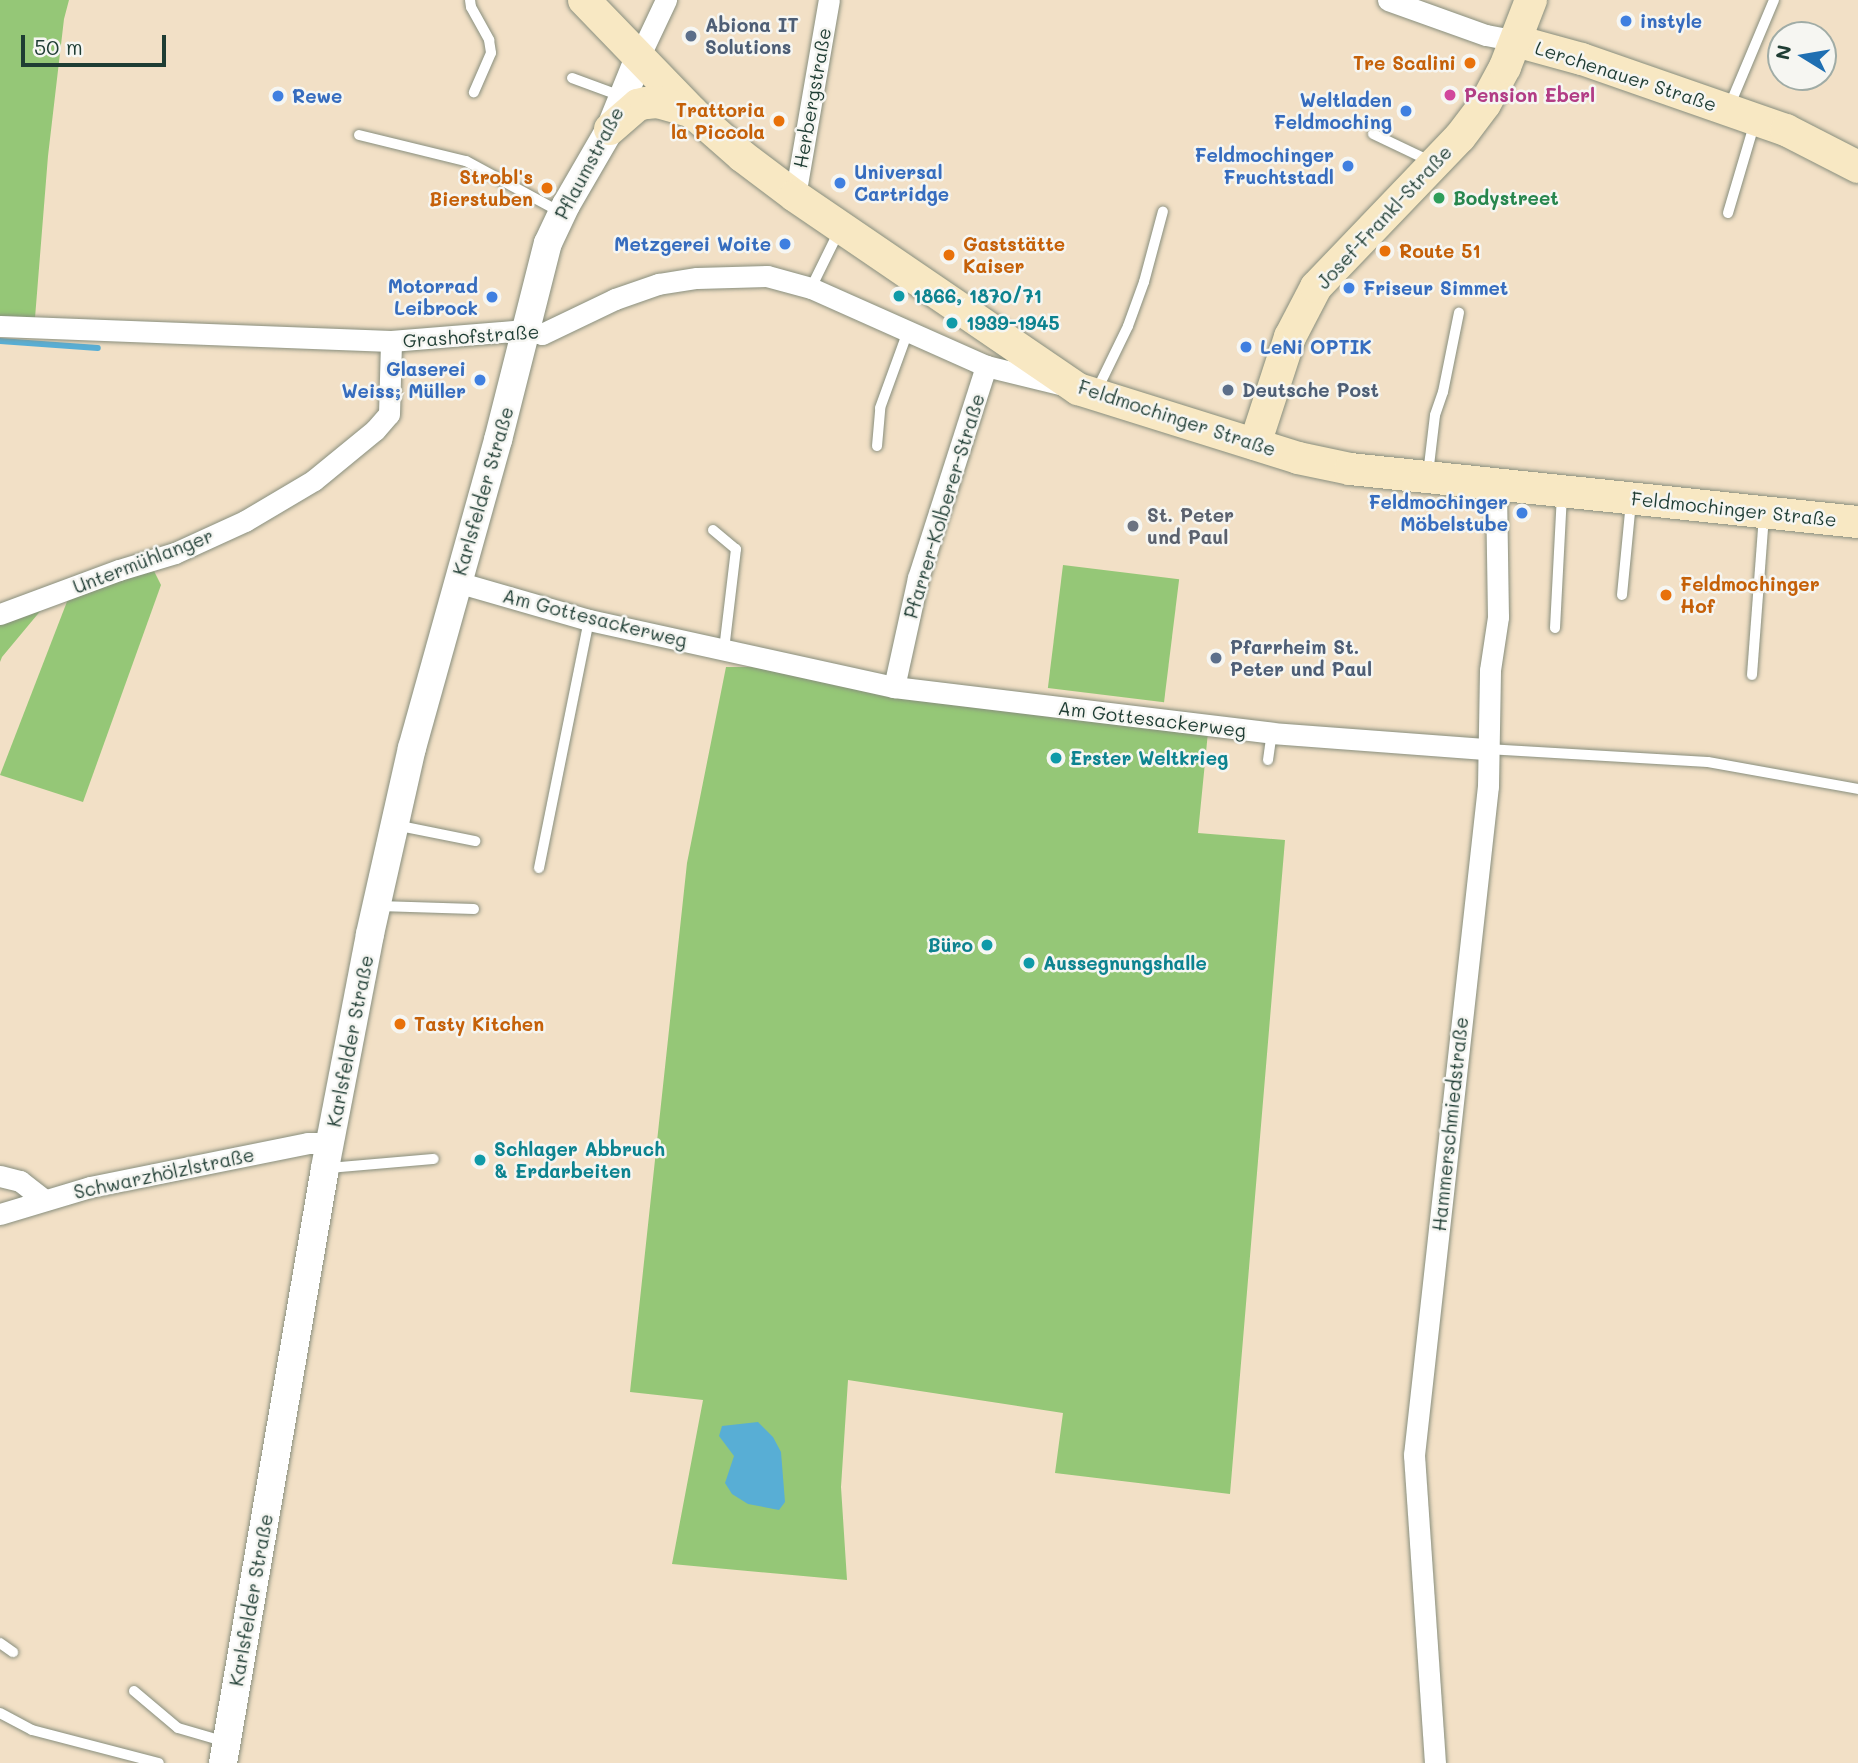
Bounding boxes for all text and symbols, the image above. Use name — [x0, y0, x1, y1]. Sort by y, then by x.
place label: instyle — [1640, 10, 1702, 32]
marker: instyle — [1618, 13, 1634, 29]
place label: Abiona IT Solutions — [705, 14, 799, 58]
scale bar — [24, 21, 170, 65]
north arrow — [1767, 21, 1837, 91]
street label: Herbergstraße — [788, 26, 836, 170]
marker: Abiona IT Solutions — [683, 28, 699, 44]
text: 50 m — [34, 33, 83, 60]
street label: Lerchenauer Straße — [1532, 36, 1720, 116]
text: N — [1769, 43, 1797, 62]
place label: Tre Scalini — [1353, 52, 1456, 74]
marker: Tre Scalini — [1462, 55, 1478, 71]
place label: Pension Eberl — [1464, 84, 1595, 106]
place label: Rewe — [292, 85, 342, 107]
marker: Pension Eberl — [1442, 87, 1458, 103]
marker: Rewe — [270, 88, 286, 104]
place label: Weltladen Feldmoching — [1274, 89, 1392, 133]
place label: Trattoria la Piccola — [671, 99, 765, 143]
street label: Pflaumstraße — [550, 103, 628, 223]
marker: Weltladen Feldmoching — [1398, 103, 1414, 119]
marker: Trattoria la Piccola — [771, 113, 787, 129]
street label: Josef-Frankl-Straße — [1312, 141, 1456, 293]
place label: Feldmochinger Fruchtstadl — [1194, 144, 1334, 188]
marker: Feldmochinger Fruchtstadl — [1340, 158, 1356, 174]
place label: Universal Cartridge — [854, 161, 949, 205]
place label: Strobl's Bierstuben — [429, 166, 533, 210]
marker: Universal Cartridge — [832, 175, 848, 191]
marker: Strobl's Bierstuben — [539, 180, 555, 196]
place label: Bodystreet — [1453, 187, 1559, 209]
marker: Bodystreet — [1431, 190, 1447, 206]
place label: Metzgerei Woite — [614, 233, 771, 255]
place label: Gaststätte Kaiser — [963, 233, 1065, 277]
marker: Metzgerei Woite — [777, 236, 793, 252]
place label: Route 51 — [1399, 240, 1481, 262]
marker: Route 51 — [1377, 243, 1393, 259]
marker: Gaststätte Kaiser — [941, 247, 957, 263]
place label: Motorrad Leibrock — [388, 275, 478, 319]
place label: Friseur Simmet — [1363, 277, 1508, 299]
marker: Friseur Simmet — [1341, 280, 1357, 296]
place label: 1866, 1870/71 — [913, 285, 1042, 307]
marker: 1866, 1870/71 — [891, 288, 907, 304]
marker: Motorrad Leibrock — [484, 289, 500, 305]
place label: 1939-1945 — [966, 312, 1060, 334]
marker: 1939-1945 — [944, 315, 960, 331]
street label: Grashofstraße — [402, 320, 540, 352]
place label: LeNi OPTIK — [1260, 336, 1372, 358]
marker: LeNi OPTIK — [1238, 339, 1254, 355]
place label: Glaserei Weiss; Müller — [341, 358, 466, 402]
marker: Glaserei Weiss; Müller — [472, 372, 488, 388]
street label: Feldmochinger Straße — [1075, 375, 1279, 461]
place label: Deutsche Post — [1242, 379, 1379, 401]
marker: Deutsche Post — [1220, 382, 1236, 398]
street label: Pfarrer-Kolberer-Straße — [899, 391, 989, 621]
street label: Karlsfelder Straße — [448, 404, 518, 578]
street label: Feldmochinger Straße — [1630, 487, 1838, 531]
place label: Feldmochinger Möbelstube — [1368, 491, 1508, 535]
place label: St. Peter und Paul — [1147, 504, 1234, 548]
marker: Feldmochinger Möbelstube — [1514, 505, 1530, 521]
marker: St. Peter und Paul — [1125, 518, 1141, 534]
street label: Untermühlanger — [70, 524, 216, 598]
place label: Feldmochinger Hof — [1680, 573, 1820, 617]
street label: Am Gottesackerweg — [500, 584, 690, 652]
marker: Feldmochinger Hof — [1658, 587, 1674, 603]
place label: Pfarrheim St. Peter und Paul — [1230, 636, 1372, 680]
marker: Pfarrheim St. Peter und Paul — [1208, 650, 1224, 666]
street label: Am Gottesackerweg — [1057, 696, 1247, 742]
place label: Erster Weltkrieg — [1070, 747, 1228, 769]
marker: Erster Weltkrieg — [1048, 750, 1064, 766]
place label: Büro — [928, 934, 973, 956]
marker: Büro — [979, 937, 995, 953]
place label: Aussegnungshalle — [1043, 952, 1207, 974]
street label: Karlsfelder Straße — [322, 953, 378, 1129]
marker: Aussegnungshalle — [1021, 955, 1037, 971]
place label: Tasty Kitchen — [414, 1013, 544, 1035]
marker: Tasty Kitchen — [392, 1016, 408, 1032]
street label: Hammerschmiedstraße — [1427, 1016, 1473, 1232]
place label: Schlager Abbruch & Erdarbeiten — [494, 1138, 665, 1182]
street label: Schwarzhölzlstraße — [72, 1143, 256, 1203]
marker: Schlager Abbruch & Erdarbeiten — [472, 1152, 488, 1168]
street label: Karlsfelder Straße — [225, 1512, 277, 1688]

